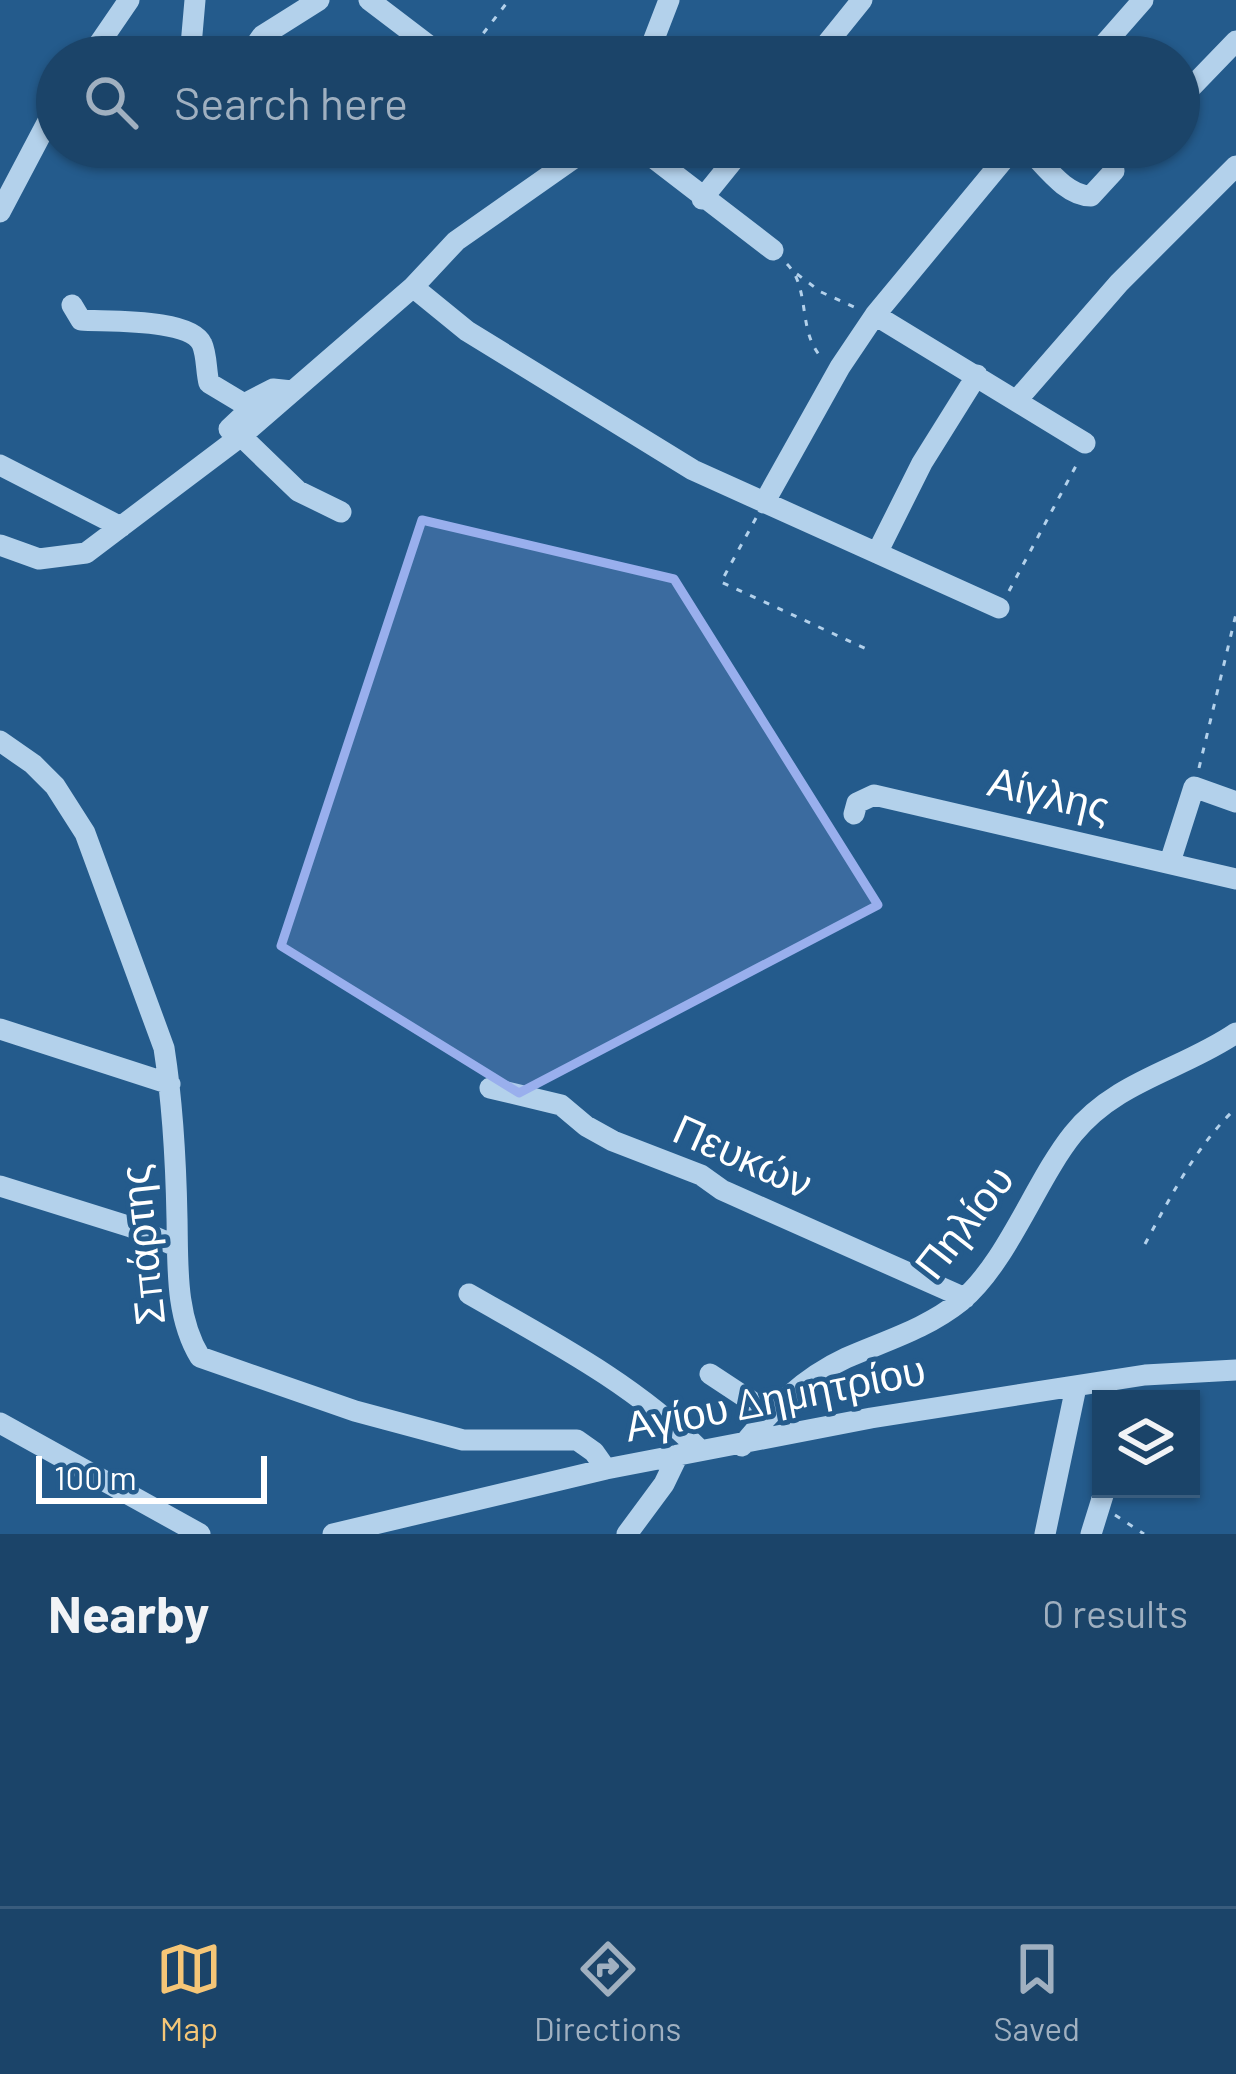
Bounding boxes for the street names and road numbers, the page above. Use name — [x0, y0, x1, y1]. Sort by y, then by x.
street label: Αίγλης — [984, 754, 1115, 831]
street label: Πευκών — [667, 1102, 821, 1207]
street label: Πηλίου — [903, 1154, 1023, 1288]
street label: Σπάρτης — [107, 1162, 174, 1328]
street label: Αγίου Δημητρίου — [620, 1342, 929, 1451]

